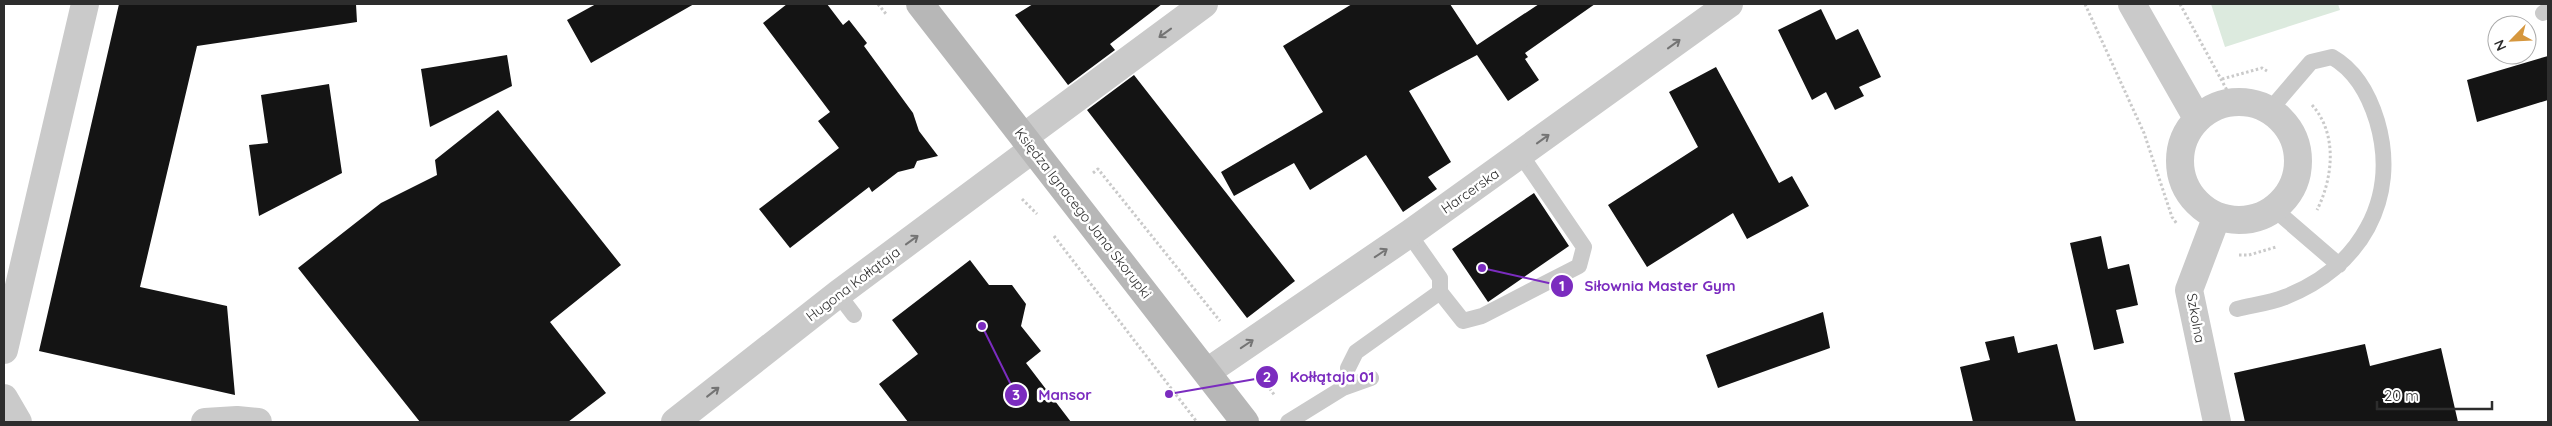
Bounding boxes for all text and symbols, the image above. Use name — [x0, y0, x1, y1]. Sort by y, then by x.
north arrow — [2487, 15, 2537, 65]
one-way arrow — [1159, 28, 1172, 39]
text: N — [2490, 37, 2510, 54]
one-way arrow — [1667, 39, 1681, 49]
street label: Księdza Ignacego Jana Skorupki — [1011, 124, 1155, 302]
one-way arrow — [1536, 134, 1550, 144]
street label: Harcerska — [1438, 165, 1502, 217]
one-way arrow — [904, 235, 918, 245]
street label: Hugona Kołłątaja — [802, 243, 904, 325]
one-way arrow — [1374, 248, 1388, 258]
callout: Siłownia Master Gym — [1550, 271, 1746, 301]
text: 1 — [1559, 276, 1565, 295]
text: Siłownia Master Gym — [1584, 276, 1736, 295]
street label: Szkolna — [2183, 292, 2209, 344]
one-way arrow — [1240, 339, 1254, 349]
callout: Kołłątaja 01 — [1254, 362, 1384, 392]
text: 2 — [1263, 367, 1271, 386]
text: Kołłątaja 01 — [1290, 367, 1374, 386]
scale bar — [2377, 378, 2492, 410]
callout: Mansor — [1003, 380, 1102, 410]
text: 3 — [1012, 385, 1020, 404]
text: Mansor — [1038, 385, 1092, 404]
text: 20 m — [2384, 386, 2419, 405]
one-way arrow — [706, 387, 719, 398]

